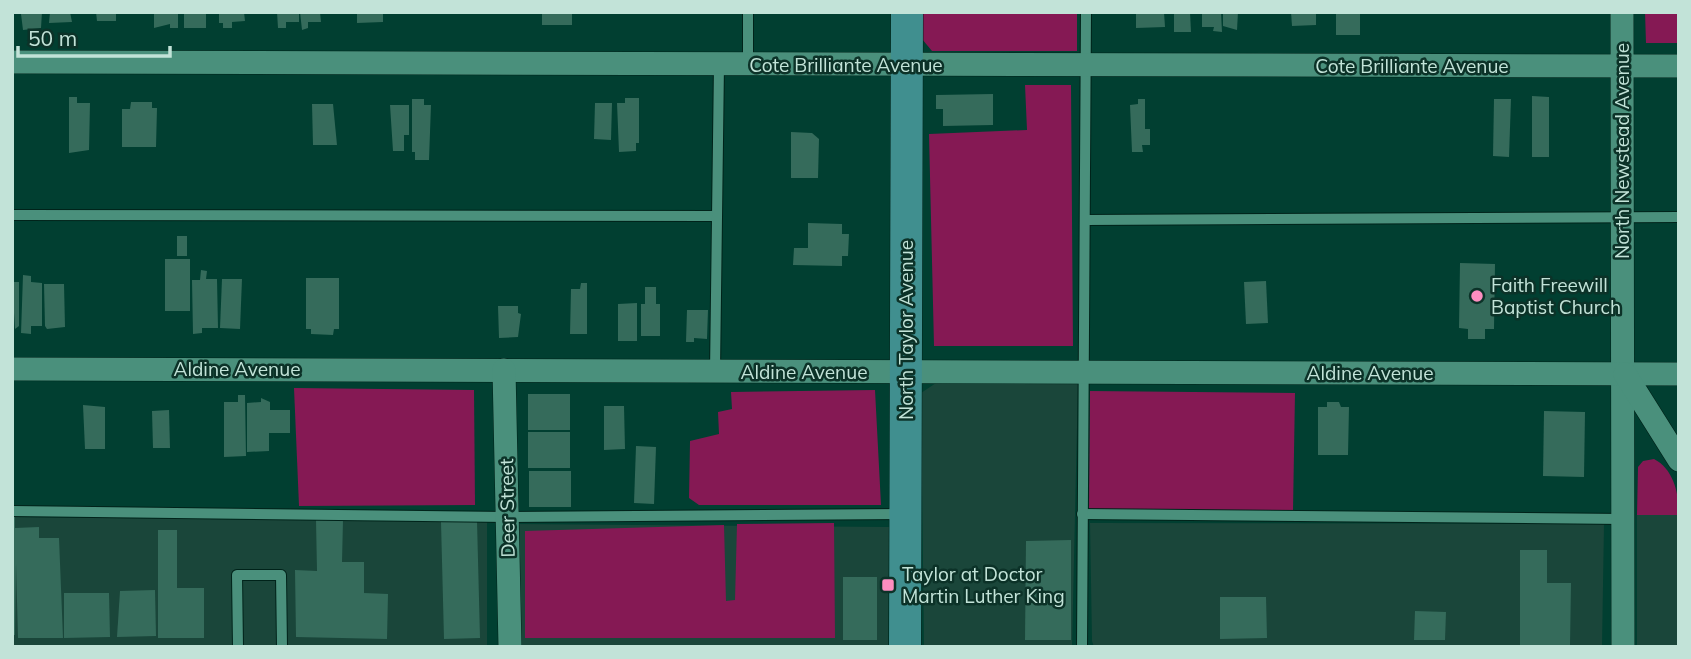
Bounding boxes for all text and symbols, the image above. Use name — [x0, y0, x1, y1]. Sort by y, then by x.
scale bar — [18, 14, 170, 58]
text: 50 m — [28, 25, 77, 51]
street label: North Newstead Avenue — [1610, 43, 1634, 259]
street label: Cote Brilliante Avenue — [749, 53, 943, 77]
street label: Cote Brilliante Avenue — [1315, 54, 1509, 78]
street label: North Taylor Avenue — [894, 240, 918, 420]
place label: Faith Freewill Baptist Church — [1491, 273, 1621, 319]
marker: Faith Freewill Baptist Church — [1469, 288, 1485, 304]
street label: Aldine Avenue — [173, 357, 301, 381]
street label: Aldine Avenue — [740, 360, 868, 384]
street label: Aldine Avenue — [1306, 361, 1434, 385]
street label: Deer Street — [494, 458, 520, 558]
place label: Taylor at Doctor Martin Luther King — [902, 562, 1065, 608]
marker: Taylor at Doctor Martin Luther King — [880, 577, 896, 593]

